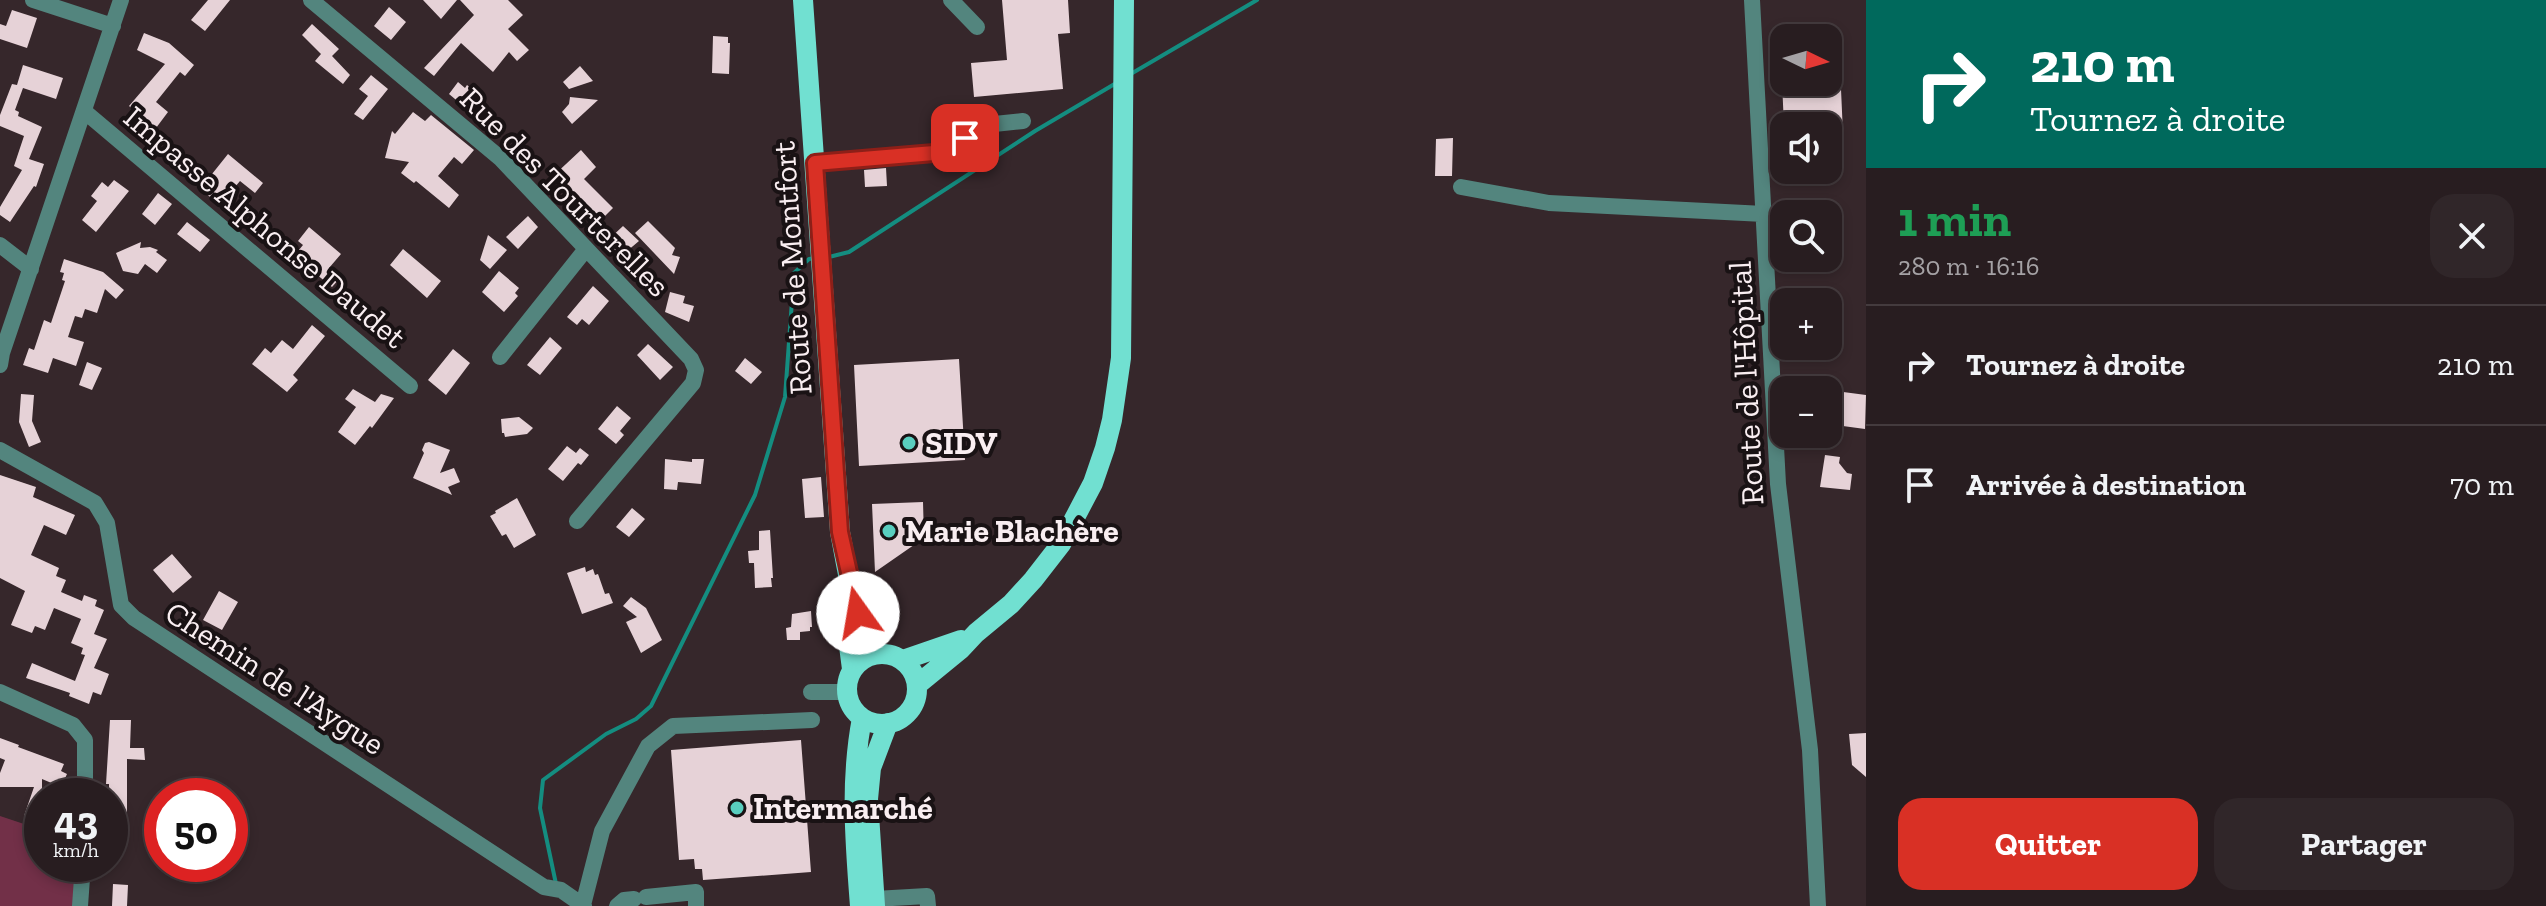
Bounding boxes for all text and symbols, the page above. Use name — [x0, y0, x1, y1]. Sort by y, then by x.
north arrow — [1770, 24, 1842, 96]
map controls — [1770, 24, 1842, 448]
text: 210 m — [2030, 29, 2174, 96]
icon: right — [1898, 32, 2002, 136]
street label: Rue des Tourterelles — [452, 79, 678, 305]
text: Tournez à droite — [2030, 97, 2286, 140]
street label: Impasse Alphonse Daudet — [116, 98, 414, 356]
pin — [931, 104, 999, 172]
button: sound — [1770, 112, 1842, 184]
icon: arrive — [943, 116, 987, 160]
street label: Route de Montfort — [764, 140, 820, 396]
text: 1 min — [1898, 191, 2011, 248]
button: close — [2430, 194, 2514, 278]
button: search — [1770, 200, 1842, 272]
text: 280 m · 16:16 — [1898, 250, 2040, 282]
street label: Route de l'Hôpital — [1721, 260, 1771, 506]
button: + — [1770, 288, 1842, 360]
icon: right — [1898, 343, 1942, 387]
text: Tournez à droite — [1966, 347, 2185, 383]
text: 210 m — [2437, 347, 2514, 383]
button: − — [1770, 376, 1842, 448]
place label: SIDV — [925, 424, 998, 462]
marker: SIDV — [900, 434, 918, 452]
icon: arrive — [1898, 463, 1942, 507]
text: Arrivée à destination — [1966, 467, 2246, 503]
text: 70 m — [2450, 467, 2514, 503]
place label: Marie Blachère — [905, 512, 1119, 550]
marker: Marie Blachère — [880, 522, 898, 540]
position arrow — [816, 571, 900, 655]
street label: Chemin de l'Aygue — [158, 593, 392, 763]
speed limit sign: 50 — [144, 778, 248, 882]
place label: Intermarché — [753, 789, 933, 827]
text: 43 — [54, 796, 98, 844]
button: Quitter — [1898, 798, 2198, 890]
button: Partager — [2214, 798, 2514, 890]
marker: Intermarché — [728, 799, 746, 817]
text: km/h — [53, 838, 99, 862]

